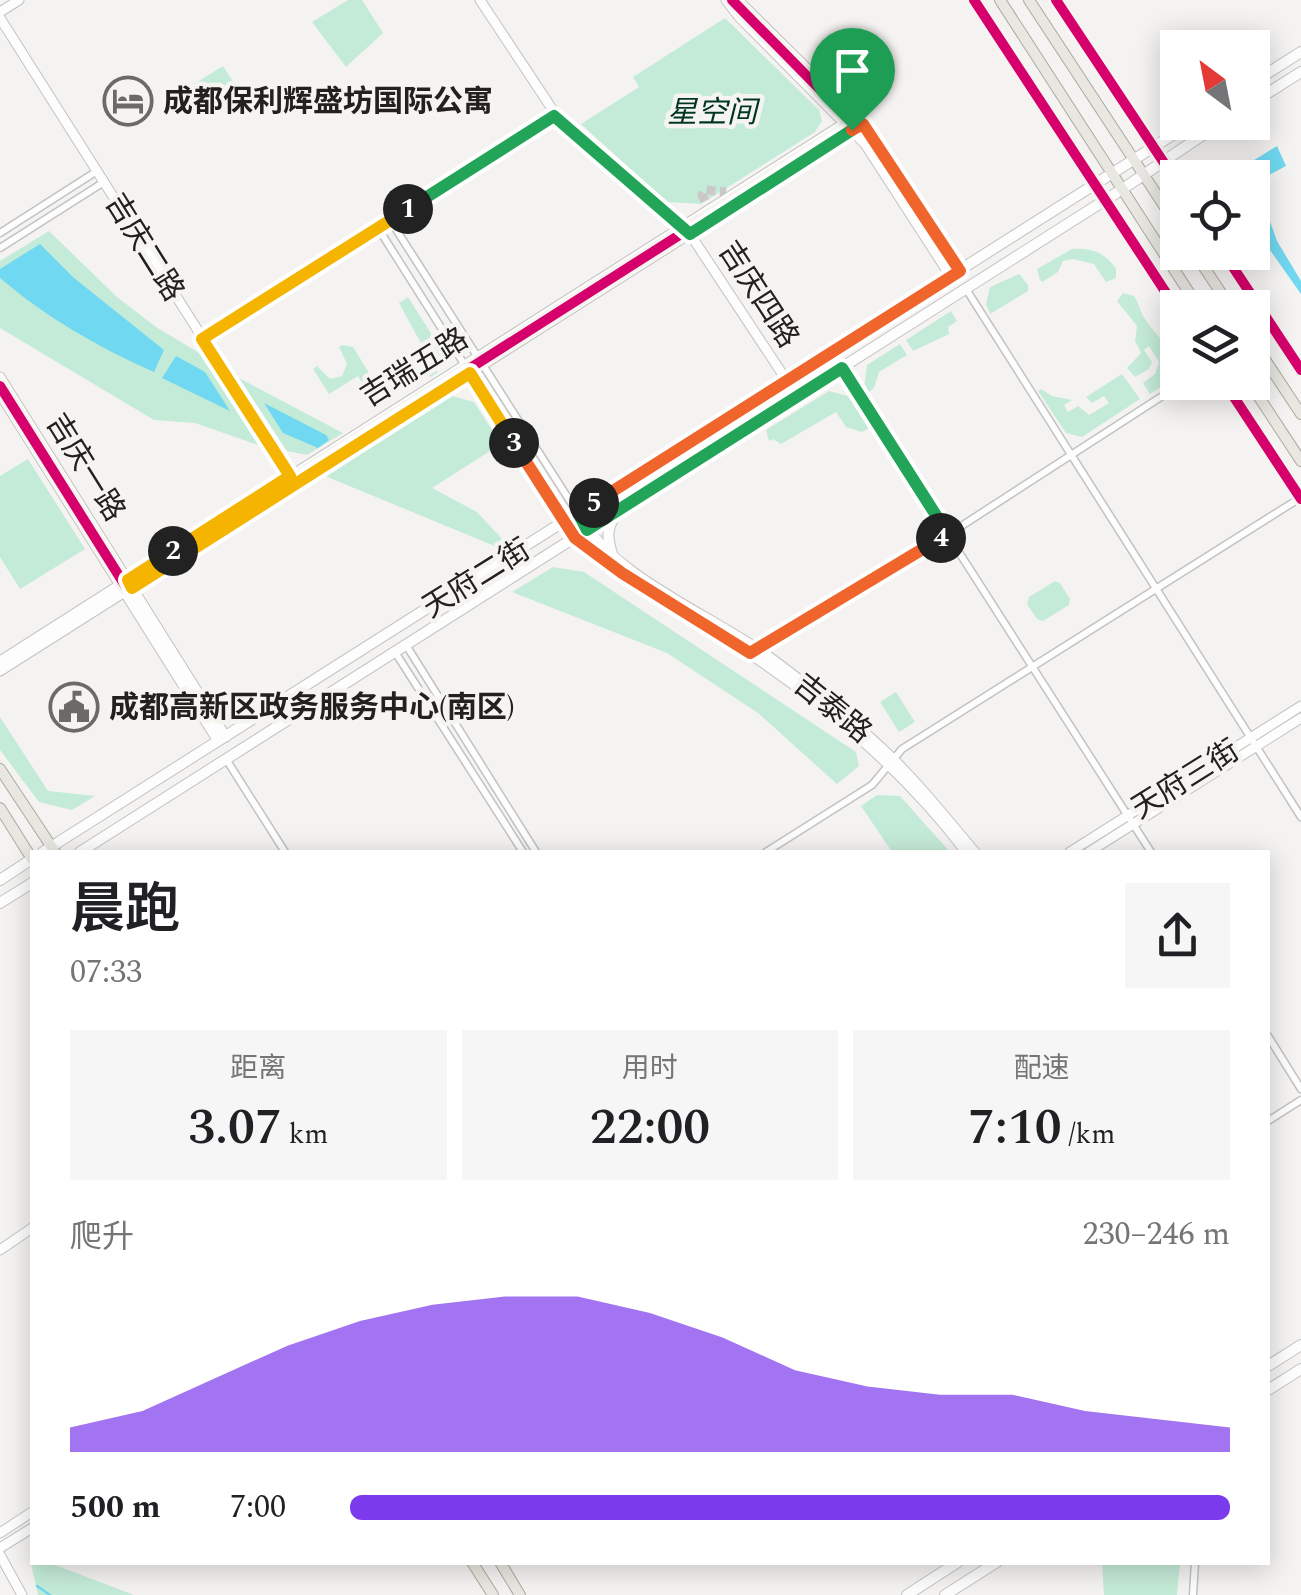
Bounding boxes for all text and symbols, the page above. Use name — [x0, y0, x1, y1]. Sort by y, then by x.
pin — [810, 28, 895, 131]
north arrow — [1160, 30, 1270, 140]
map controls — [1160, 30, 1270, 400]
icon: arrive — [825, 43, 880, 98]
hotel icon: 成都保利辉盛坊国际公寓 — [102, 75, 154, 127]
place label: 成都保利辉盛坊国际公寓 — [163, 79, 493, 125]
park label: 星空间 — [667, 90, 761, 136]
button: locate — [1160, 160, 1270, 270]
street label: 吉庆二路 — [93, 184, 195, 311]
pin: 1 — [383, 184, 433, 234]
text: 1 — [400, 187, 416, 230]
street label: 吉庆四路 — [706, 232, 810, 357]
button: layers — [1160, 290, 1270, 400]
street label: 吉瑞五路 — [351, 317, 478, 419]
street label: 吉庆一路 — [34, 404, 136, 531]
pin: 3 — [489, 418, 539, 468]
text: 3 — [506, 421, 522, 464]
pin: 5 — [569, 478, 619, 528]
text: 5 — [586, 481, 602, 524]
pin: 4 — [916, 513, 966, 563]
text: 4 — [933, 516, 949, 559]
pin: 2 — [148, 526, 198, 576]
street label: 天府二街 — [413, 528, 540, 630]
text: 2 — [165, 529, 181, 572]
street label: 吉泰路 — [783, 663, 882, 755]
public building icon: 成都高新区政务服务中心(南区) — [48, 681, 100, 733]
place label: 成都高新区政务服务中心(南区) — [109, 685, 515, 731]
street label: 天府三街 — [1122, 729, 1249, 831]
text: 晨跑 — [70, 869, 180, 952]
button: share — [1125, 883, 1230, 988]
text: 07:33 — [70, 948, 142, 997]
text: 距离 — [230, 1047, 286, 1090]
text: 用时 — [622, 1047, 678, 1090]
text: 配速 — [1014, 1047, 1070, 1090]
text: 3.07 — [188, 1090, 282, 1166]
text: 22:00 — [590, 1090, 710, 1166]
text: 7:10 — [968, 1090, 1062, 1166]
text: km — [282, 1113, 328, 1156]
text: /km — [1062, 1113, 1115, 1156]
text: 230–246 m — [1082, 1210, 1230, 1259]
text: 爬升 — [70, 1213, 134, 1262]
text: 500 m — [70, 1483, 161, 1532]
text: 7:00 — [230, 1483, 286, 1532]

